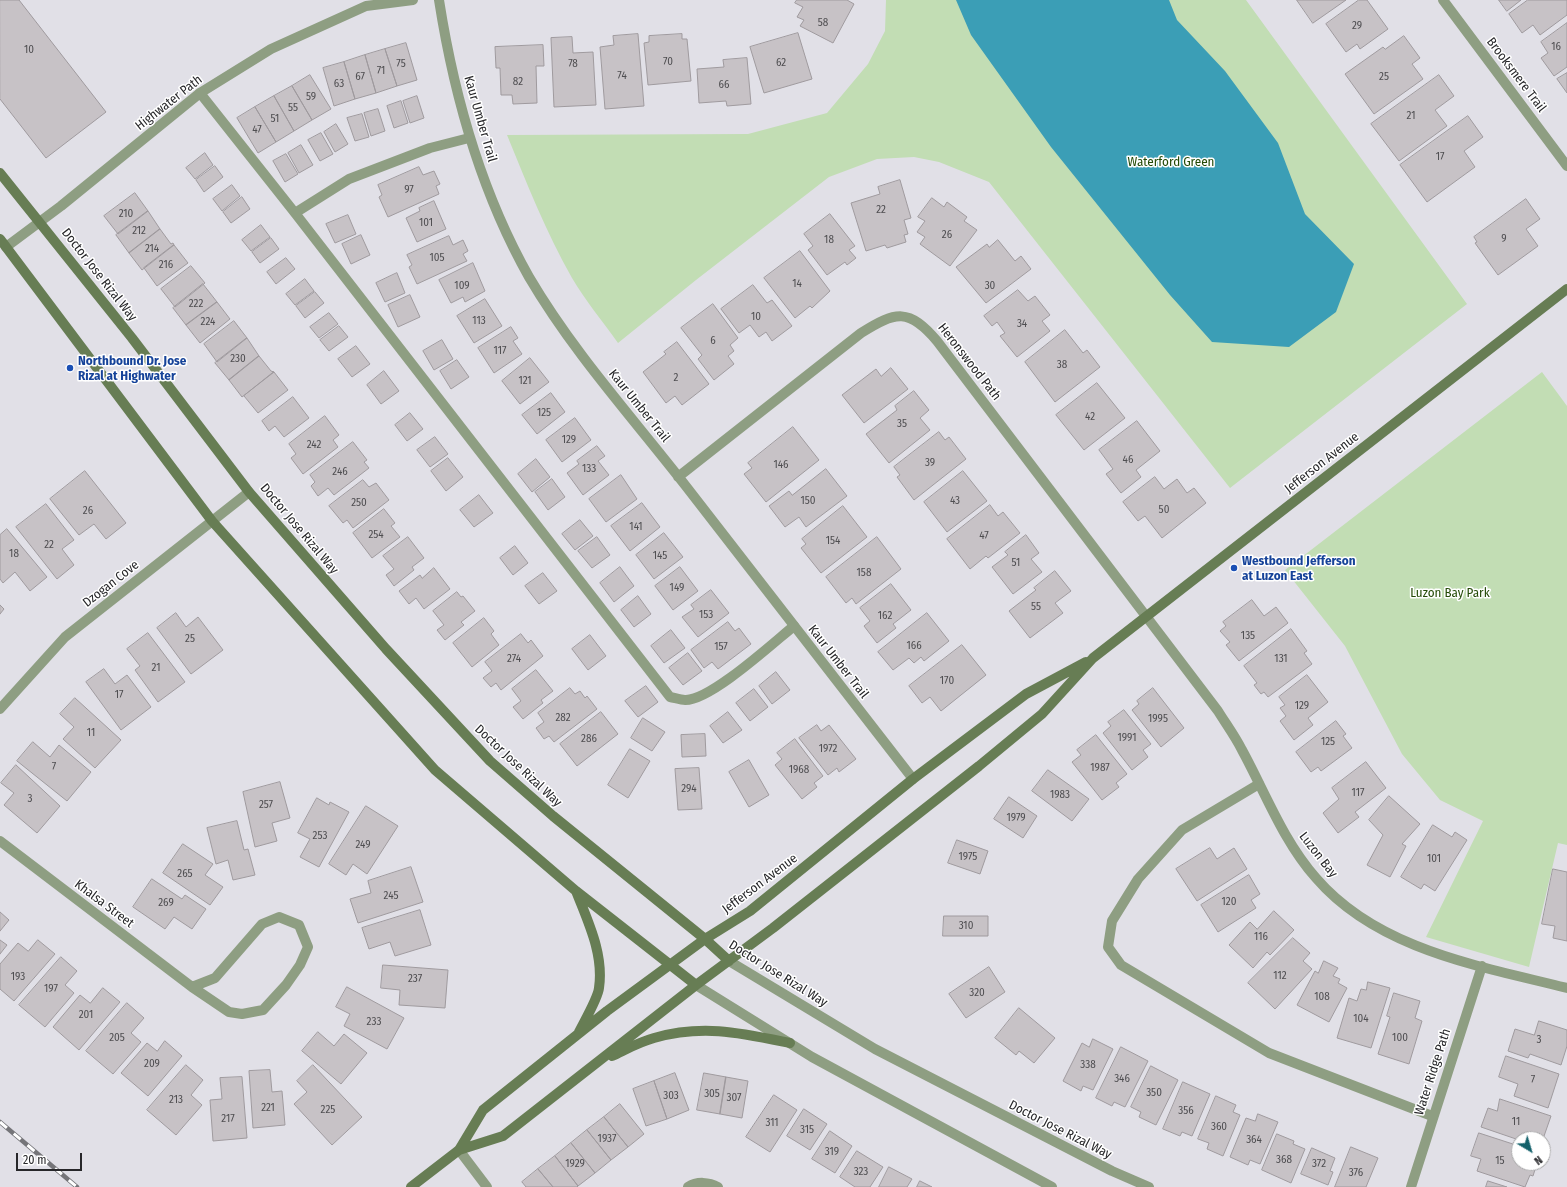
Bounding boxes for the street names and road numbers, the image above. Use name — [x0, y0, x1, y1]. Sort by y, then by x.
street label: Brooksmere Trail — [1483, 35, 1549, 115]
street label: Highwater Path — [132, 72, 206, 134]
street label: Kaur Umber Trail — [460, 74, 500, 164]
street label: Doctor Jose Rizal Way — [58, 226, 140, 324]
street label: Heronswood Path — [934, 320, 1004, 404]
street label: Kaur Umber Trail — [605, 367, 673, 445]
street label: Jefferson Avenue — [1282, 429, 1362, 497]
street label: Doctor Jose Rizal Way — [257, 481, 341, 577]
street label: Dzogan Cove — [80, 557, 142, 611]
street label: Kaur Umber Trail — [804, 622, 872, 702]
street label: Doctor Jose Rizal Way — [471, 722, 565, 810]
street label: Luzon Bay — [1295, 829, 1341, 881]
street label: Jefferson Avenue — [719, 851, 801, 917]
street label: Khalsa Street — [71, 877, 137, 931]
street label: Doctor Jose Rizal Way — [726, 937, 830, 1011]
street label: Water Ridge Path — [1412, 1027, 1454, 1117]
street label: Doctor Jose Rizal Way — [1006, 1097, 1114, 1163]

